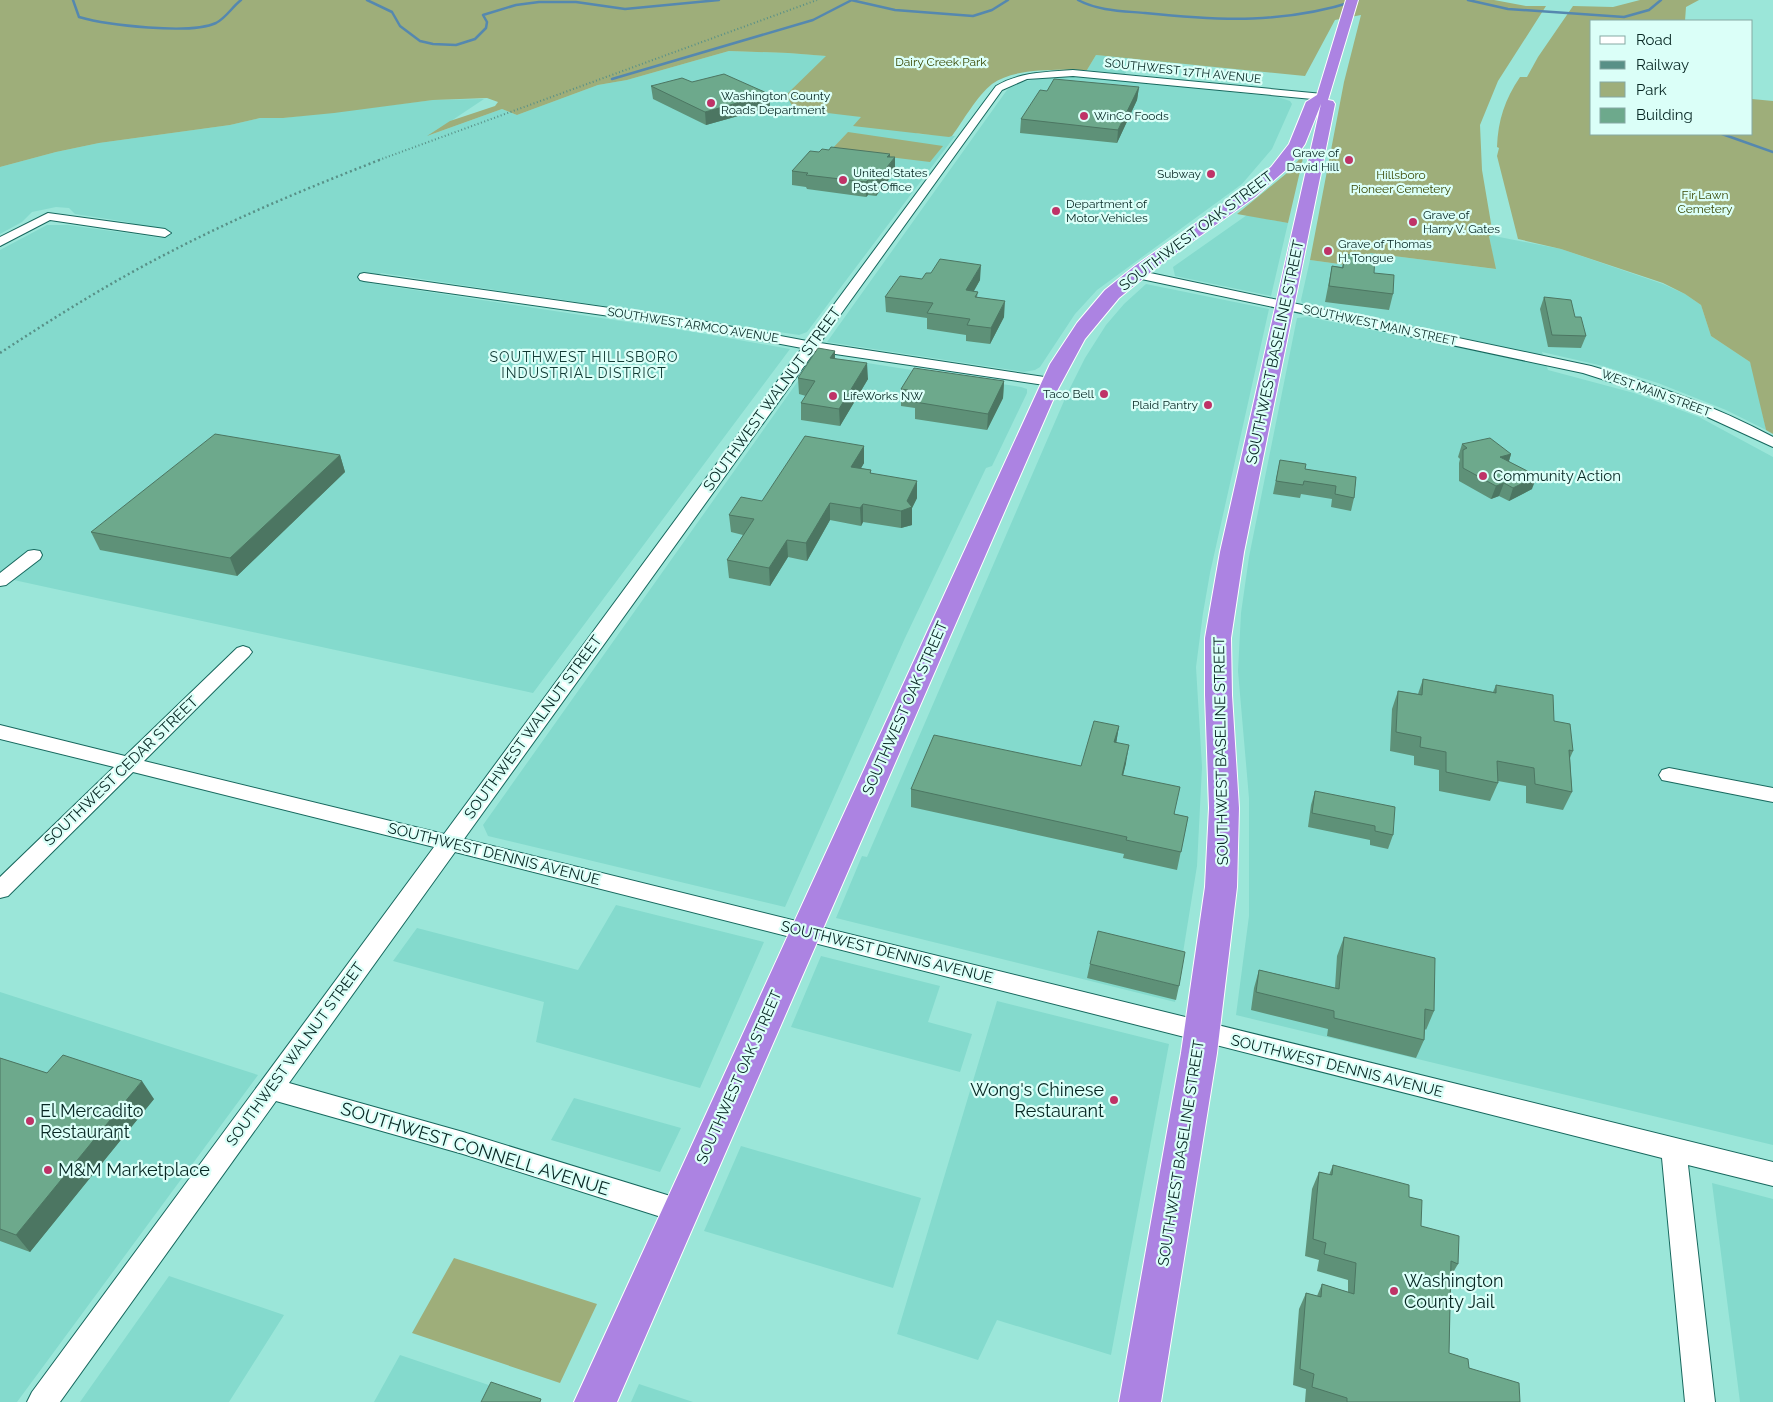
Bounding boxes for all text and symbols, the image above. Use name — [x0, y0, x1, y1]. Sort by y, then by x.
legend — [1590, 20, 1753, 135]
text: Road — [1636, 31, 1672, 49]
park label: Dairy Creek Park — [895, 55, 987, 69]
street label: SOUTHWEST 17TH AVENUE — [1104, 56, 1262, 86]
text: Railway — [1636, 56, 1689, 74]
text: Park — [1636, 81, 1667, 99]
place label: Washington County Roads Department — [721, 89, 831, 117]
marker: Washington County Roads Department — [705, 97, 717, 109]
text: Building — [1636, 106, 1693, 124]
place label: WinCo Foods — [1094, 109, 1169, 123]
marker: WinCo Foods — [1078, 110, 1090, 122]
place label: Grave of David Hill — [1287, 146, 1340, 174]
marker: Grave of David Hill — [1343, 154, 1355, 166]
place label: United States Post Office — [853, 166, 928, 194]
street label: SOUTHWEST OAK STREET — [1115, 167, 1277, 295]
place label: Subway — [1157, 167, 1201, 181]
marker: Subway — [1205, 168, 1217, 180]
park label: Hillsboro Pioneer Cemetery — [1351, 168, 1452, 196]
marker: United States Post Office — [837, 174, 849, 186]
park label: Fir Lawn Cemetery — [1678, 188, 1733, 216]
place label: Department of Motor Vehicles — [1066, 197, 1148, 225]
marker: Department of Motor Vehicles — [1050, 205, 1062, 217]
place label: Grave of Harry V. Gates — [1423, 208, 1500, 236]
marker: Grave of Harry V. Gates — [1407, 216, 1419, 228]
place label: Grave of Thomas H. Tongue — [1338, 237, 1432, 265]
street label: SOUTHWEST BASELINE STREET — [1242, 238, 1308, 466]
marker: Grave of Thomas H. Tongue — [1322, 245, 1334, 257]
street label: SOUTHWEST MAIN STREET — [1302, 302, 1459, 348]
street label: SOUTHWEST WALNUT STREET — [699, 304, 845, 494]
street label: SOUTHWEST ARMCO AVENUE — [606, 305, 780, 345]
district label: SOUTHWEST HILLSBORO INDUSTRIAL DISTRICT — [490, 349, 678, 381]
street label: WEST MAIN STREET — [1599, 367, 1713, 420]
place label: Taco Bell — [1043, 387, 1095, 401]
marker: Taco Bell — [1098, 388, 1110, 400]
place label: LifeWorks NW — [843, 389, 923, 403]
marker: LifeWorks NW — [827, 390, 839, 402]
place label: Plaid Pantry — [1132, 398, 1198, 412]
marker: Plaid Pantry — [1202, 399, 1214, 411]
place label: Community Action — [1493, 467, 1621, 485]
marker: Community Action — [1477, 470, 1489, 482]
street label: SOUTHWEST OAK STREET — [859, 618, 951, 798]
street label: SOUTHWEST WALNUT STREET — [460, 632, 606, 822]
street label: SOUTHWEST BASELINE STREET — [1210, 636, 1232, 866]
street label: SOUTHWEST CEDAR STREET — [40, 693, 202, 849]
street label: SOUTHWEST DENNIS AVENUE — [386, 819, 602, 889]
street label: SOUTHWEST DENNIS AVENUE — [779, 917, 995, 987]
street label: SOUTHWEST WALNUT STREET — [222, 959, 368, 1149]
street label: SOUTHWEST OAK STREET — [693, 987, 785, 1167]
street label: SOUTHWEST DENNIS AVENUE — [1229, 1031, 1445, 1101]
street label: SOUTHWEST BASELINE STREET — [1154, 1039, 1208, 1267]
place label: Wong's Chinese Restaurant — [970, 1079, 1104, 1121]
marker: Wong's Chinese Restaurant — [1108, 1094, 1120, 1106]
street label: SOUTHWEST CONNELL AVENUE — [338, 1098, 612, 1199]
place label: El Mercadito Restaurant — [40, 1100, 144, 1142]
marker: El Mercadito Restaurant — [24, 1115, 36, 1127]
place label: M&M Marketplace — [58, 1159, 210, 1180]
marker: M&M Marketplace — [42, 1164, 54, 1176]
place label: Washington County Jail — [1404, 1270, 1504, 1312]
marker: Washington County Jail — [1388, 1285, 1400, 1297]

